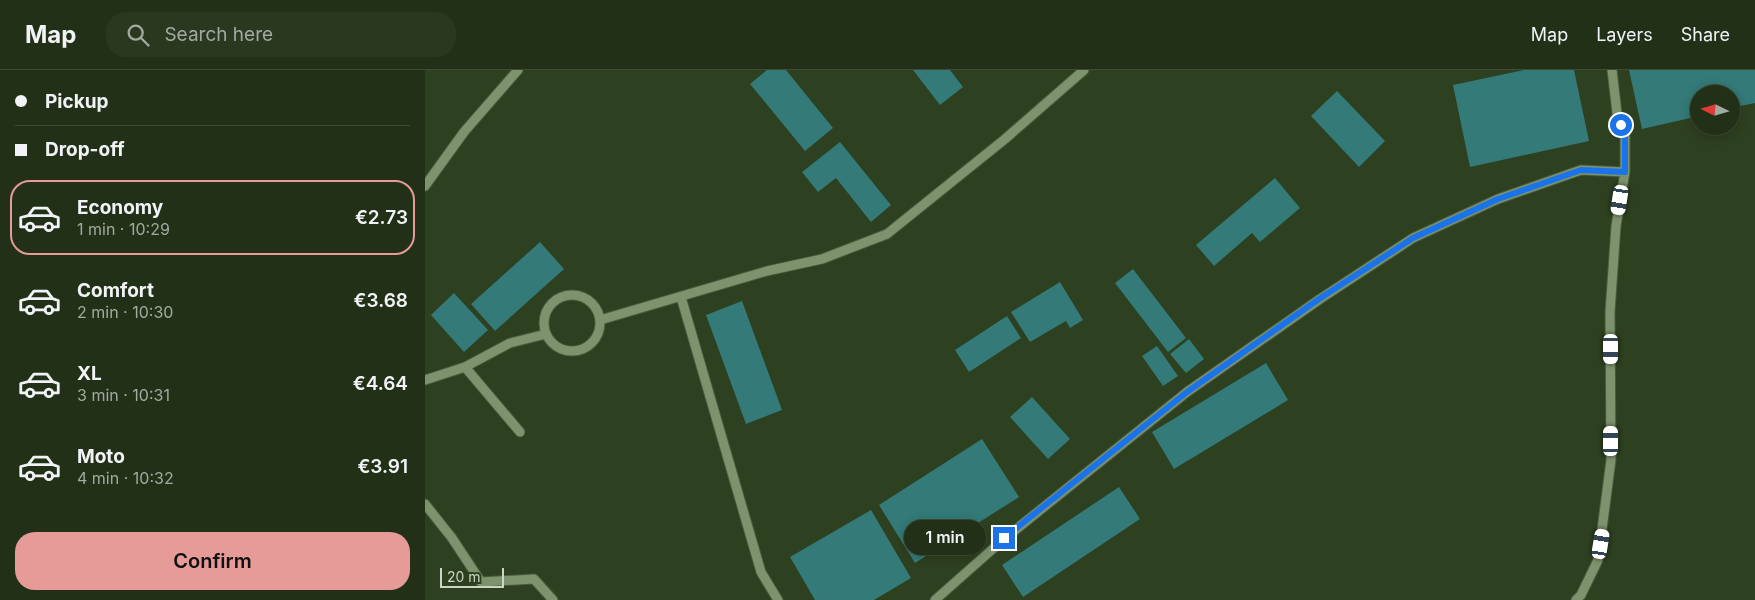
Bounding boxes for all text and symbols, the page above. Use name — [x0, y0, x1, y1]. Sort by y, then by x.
search box — [106, 12, 456, 57]
text: Map — [25, 20, 76, 49]
icon: search — [124, 21, 152, 49]
text: Search here — [164, 23, 273, 46]
text: Map — [1531, 24, 1568, 45]
text: Layers — [1596, 24, 1653, 45]
text: Share — [1681, 24, 1730, 45]
north arrow — [1690, 85, 1740, 135]
map controls — [1690, 85, 1740, 135]
text: Pickup — [45, 90, 108, 113]
route start — [1610, 114, 1632, 136]
text: Drop-off — [45, 138, 125, 161]
car — [1610, 184, 1629, 216]
icon: car — [17, 195, 62, 240]
text: Economy — [77, 196, 163, 219]
text: €2.73 — [355, 206, 408, 229]
text: 1 min · 10:29 — [77, 219, 170, 239]
icon: car — [17, 278, 62, 323]
text: Comfort — [77, 279, 154, 302]
text: €3.68 — [354, 289, 408, 312]
text: 2 min · 10:30 — [77, 302, 173, 322]
car — [1603, 334, 1618, 364]
icon: car — [17, 361, 62, 406]
text: XL — [77, 362, 102, 385]
text: €4.64 — [353, 372, 408, 395]
text: 3 min · 10:31 — [77, 385, 170, 405]
car — [1603, 426, 1618, 456]
icon: car — [17, 444, 62, 489]
text: Moto — [77, 445, 125, 468]
text: €3.91 — [357, 455, 408, 478]
text: 4 min · 10:32 — [77, 468, 174, 488]
callout: 1 min — [904, 520, 987, 556]
text: 1 min — [925, 527, 965, 547]
route end — [993, 527, 1015, 549]
car — [1591, 528, 1610, 560]
button: Confirm — [15, 532, 410, 590]
scale bar — [440, 565, 504, 588]
text: 20 m — [447, 568, 481, 585]

